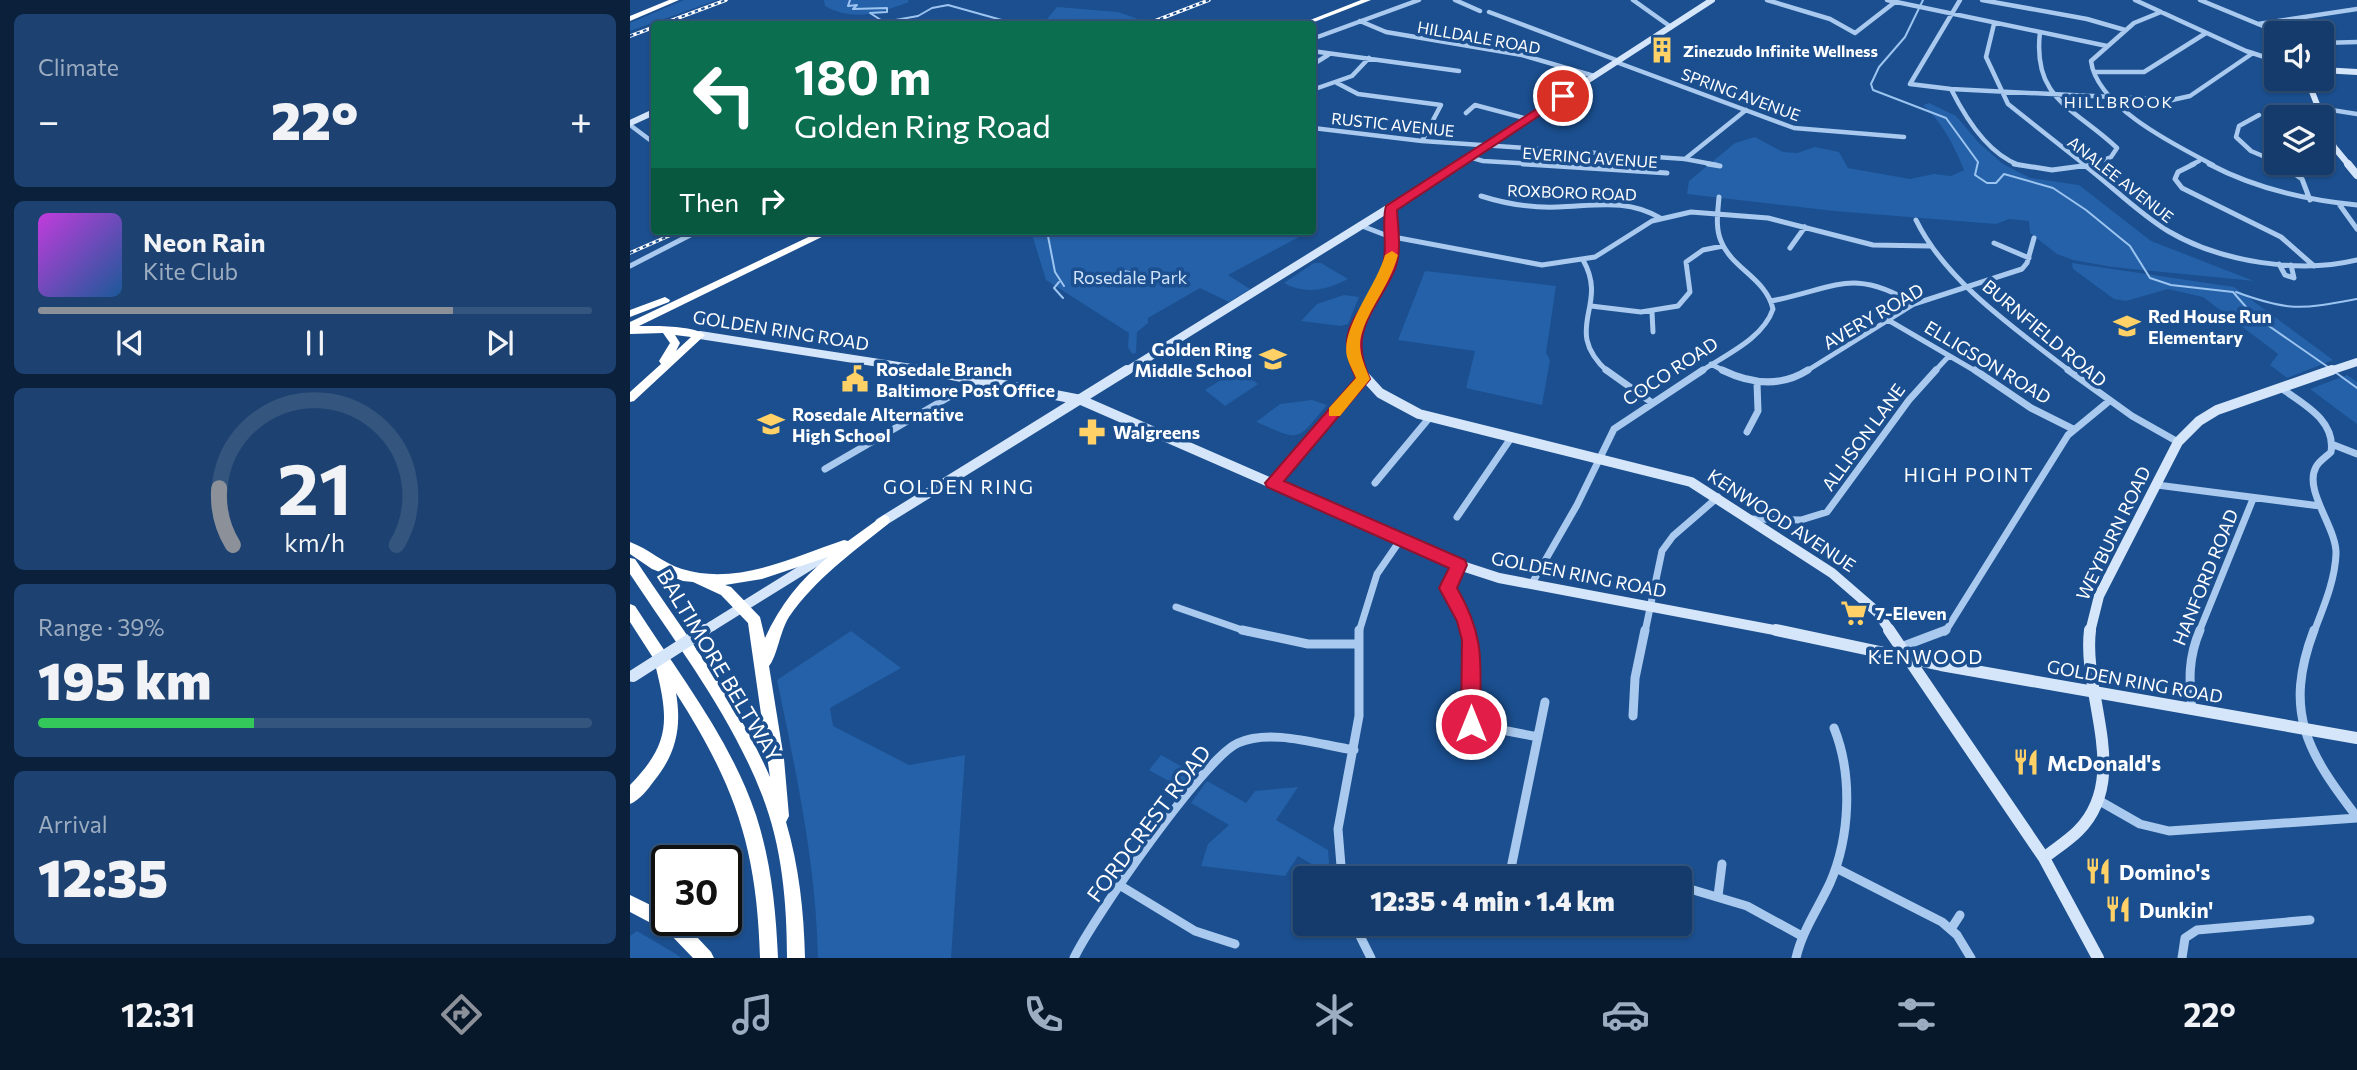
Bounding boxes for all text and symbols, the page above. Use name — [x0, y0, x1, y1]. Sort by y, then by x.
street label: HILLDALE ROAD — [1416, 17, 1542, 57]
map controls — [2264, 21, 2334, 175]
button: sound — [2264, 21, 2334, 91]
building icon: Zinezudo Infinite Wellness — [1647, 35, 1677, 65]
place label: Zinezudo Infinite Wellness — [1683, 41, 1878, 60]
text: 180 m — [794, 45, 931, 105]
icon: left — [679, 49, 770, 140]
text: Climate — [38, 53, 119, 81]
street label: SPRING AVENUE — [1679, 64, 1803, 124]
pin — [1533, 66, 1593, 126]
icon: arrive — [1544, 77, 1582, 115]
text: 22° — [271, 87, 358, 151]
district label: HILLBROOK — [2064, 92, 2174, 111]
text: − — [38, 96, 60, 143]
text: + — [570, 96, 592, 143]
text: Golden Ring Road — [794, 105, 1051, 145]
button: layers — [2264, 105, 2334, 175]
street label: RUSTIC AVENUE — [1331, 108, 1455, 140]
street label: ANALEE AVENUE — [2064, 132, 2178, 226]
street label: EVERING AVENUE — [1522, 143, 1658, 171]
street label: ROXBORO ROAD — [1507, 180, 1637, 204]
icon: right — [753, 182, 791, 220]
text: Then — [679, 186, 739, 217]
text: Neon Rain — [143, 226, 266, 257]
text: Kite Club — [143, 257, 238, 285]
park label: Rosedale Park — [1073, 266, 1188, 288]
street label: BURNFIELD ROAD — [1979, 275, 2111, 391]
street label: AVERY ROAD — [1819, 278, 1927, 354]
street label: GOLDEN RING ROAD — [691, 305, 871, 355]
place label: Red House Run Elementary — [2148, 305, 2272, 348]
school or university icon: Red House Run Elementary — [2112, 311, 2142, 341]
street label: ELLIGSON ROAD — [1921, 316, 2055, 408]
icon: previous — [111, 324, 149, 362]
icon: pause — [296, 324, 334, 362]
icon: next — [481, 324, 519, 362]
street label: COCO ROAD — [1618, 332, 1722, 410]
place label: Golden Ring Middle School — [1134, 338, 1252, 381]
school or university icon: Golden Ring Middle School — [1258, 344, 1288, 374]
place label: Rosedale Branch Baltimore Post Office — [876, 358, 1055, 401]
public building icon: Rosedale Branch Baltimore Post Office — [840, 364, 870, 394]
street label: ALLISON LANE — [1817, 379, 1909, 495]
place label: Rosedale Alternative High School — [792, 403, 964, 446]
school or university icon: Rosedale Alternative High School — [756, 409, 786, 439]
pharmacy icon: Walgreens — [1077, 417, 1107, 447]
place label: Walgreens — [1113, 421, 1200, 443]
text: 21 — [278, 441, 352, 530]
street label: WEYBURN ROAD — [2071, 462, 2155, 604]
district label: HIGH POINT — [1904, 463, 2034, 486]
street label: KENWOOD AVENUE — [1704, 464, 1860, 576]
district label: GOLDEN RING — [883, 475, 1035, 498]
street label: HANFORD ROAD — [2168, 506, 2242, 648]
text: km/h — [285, 527, 345, 557]
street label: GOLDEN RING ROAD — [1489, 546, 1669, 602]
street label: BALTIMORE BELTWAY — [653, 564, 788, 766]
supermarket icon: 7-Eleven — [1839, 598, 1869, 628]
place label: 7-Eleven — [1875, 602, 1947, 624]
text: Range · 39% — [38, 613, 165, 641]
district label: KENWOOD — [1868, 645, 1984, 668]
text: 195 km — [38, 647, 211, 711]
street label: GOLDEN RING ROAD — [2045, 655, 2225, 707]
position arrow — [1434, 687, 1508, 761]
street label: FORDCREST ROAD — [1081, 740, 1215, 906]
restaurant icon: McDonald's — [2011, 747, 2041, 777]
place label: McDonald's — [2047, 750, 2161, 775]
text: Arrival — [38, 810, 108, 838]
text: 12:35 — [38, 844, 168, 908]
speed limit sign: 30 — [651, 845, 742, 936]
restaurant icon: Domino's — [2083, 856, 2113, 886]
place label: Domino's — [2119, 859, 2211, 884]
text: 12:35 · 4 min · 1.4 km — [1370, 885, 1615, 916]
restaurant icon: Dunkin' — [2103, 894, 2133, 924]
place label: Dunkin' — [2139, 897, 2213, 922]
icon: directions — [437, 990, 486, 1039]
icon: music — [728, 990, 777, 1039]
icon: phone — [1019, 990, 1068, 1039]
icon: climate — [1310, 990, 1359, 1039]
icon: car — [1601, 990, 1650, 1039]
icon: filters — [1892, 990, 1941, 1039]
text: 12:31 — [121, 994, 195, 1034]
text: 22° — [2183, 994, 2236, 1034]

